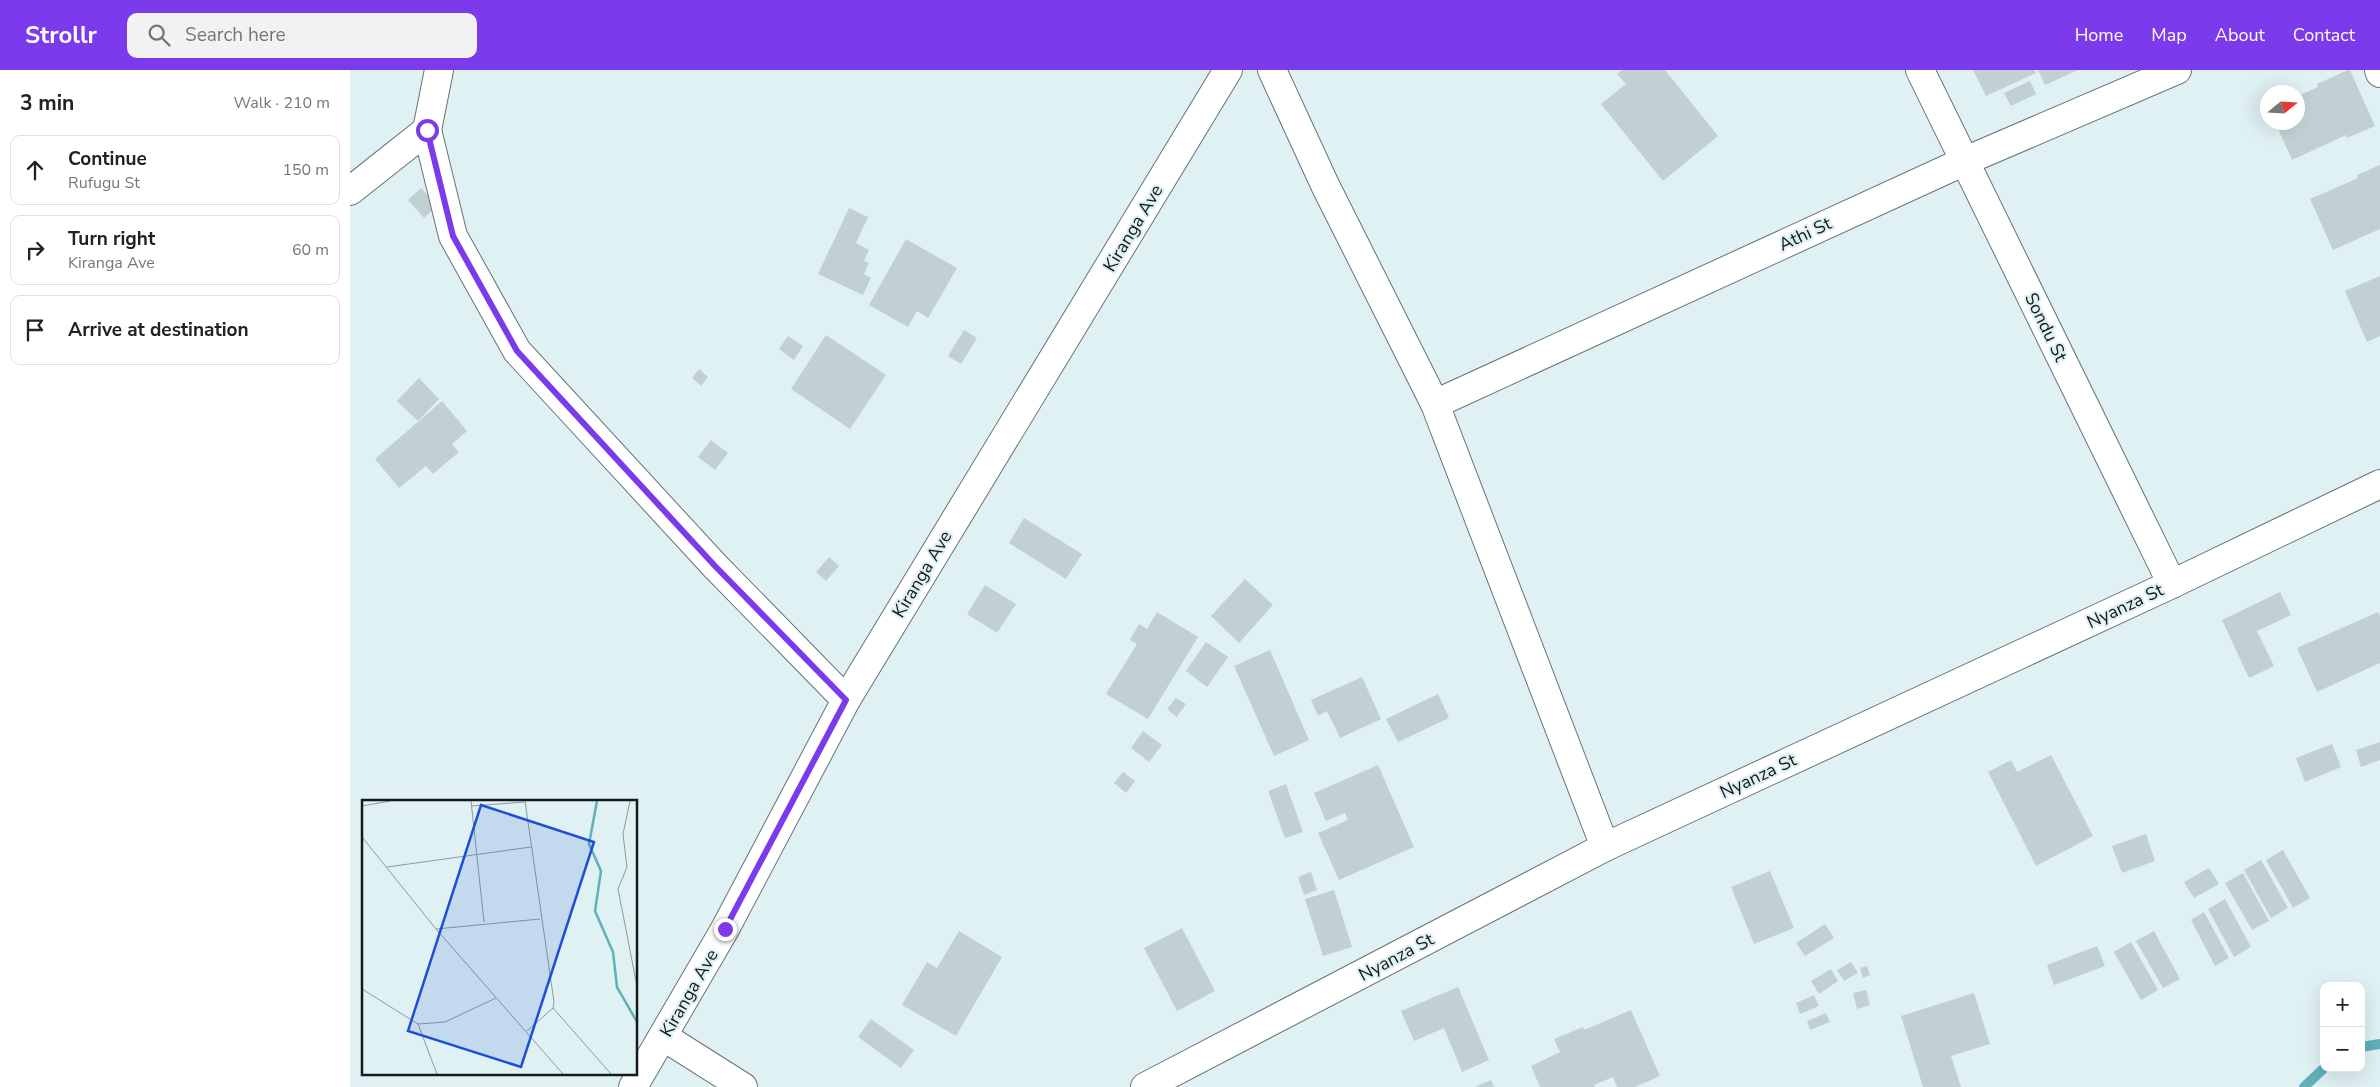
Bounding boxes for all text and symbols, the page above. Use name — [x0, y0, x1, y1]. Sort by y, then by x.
search box — [127, 13, 477, 58]
text: Strollr — [25, 19, 97, 51]
icon: search — [145, 21, 173, 49]
text: Search here — [185, 22, 286, 48]
text: Home — [2075, 23, 2123, 47]
text: Map — [2151, 23, 2187, 47]
text: About — [2215, 23, 2265, 47]
text: Contact — [2293, 23, 2355, 47]
north arrow — [2260, 85, 2305, 130]
text: 3 min — [20, 89, 74, 117]
text: Walk · 210 m — [234, 92, 330, 114]
route start — [416, 119, 439, 142]
text: Continue — [68, 146, 147, 172]
icon: ahead — [21, 156, 49, 184]
text: 150 m — [282, 159, 329, 181]
text: Rufugu St — [68, 172, 140, 194]
street label: Kiranga Ave — [1098, 180, 1168, 276]
street label: Athi St — [1775, 211, 1836, 257]
text: Turn right — [68, 226, 155, 252]
icon: right — [21, 236, 49, 264]
text: 60 m — [292, 239, 329, 261]
text: Kiranga Ave — [68, 252, 155, 274]
street label: Sondu St — [2019, 289, 2073, 366]
icon: arrive — [21, 316, 49, 344]
text: Arrive at destination — [68, 317, 249, 343]
street label: Kiranga Ave — [887, 526, 957, 622]
street label: Nyanza St — [2083, 578, 2168, 634]
street label: Nyanza St — [1716, 748, 1801, 804]
inset map — [362, 800, 638, 1074]
route end — [714, 918, 737, 941]
street label: Nyanza St — [1354, 927, 1438, 987]
street label: Kiranga Ave — [654, 945, 724, 1041]
map controls — [2320, 982, 2365, 1072]
button: + — [2320, 982, 2365, 1027]
button: − — [2320, 1027, 2365, 1072]

